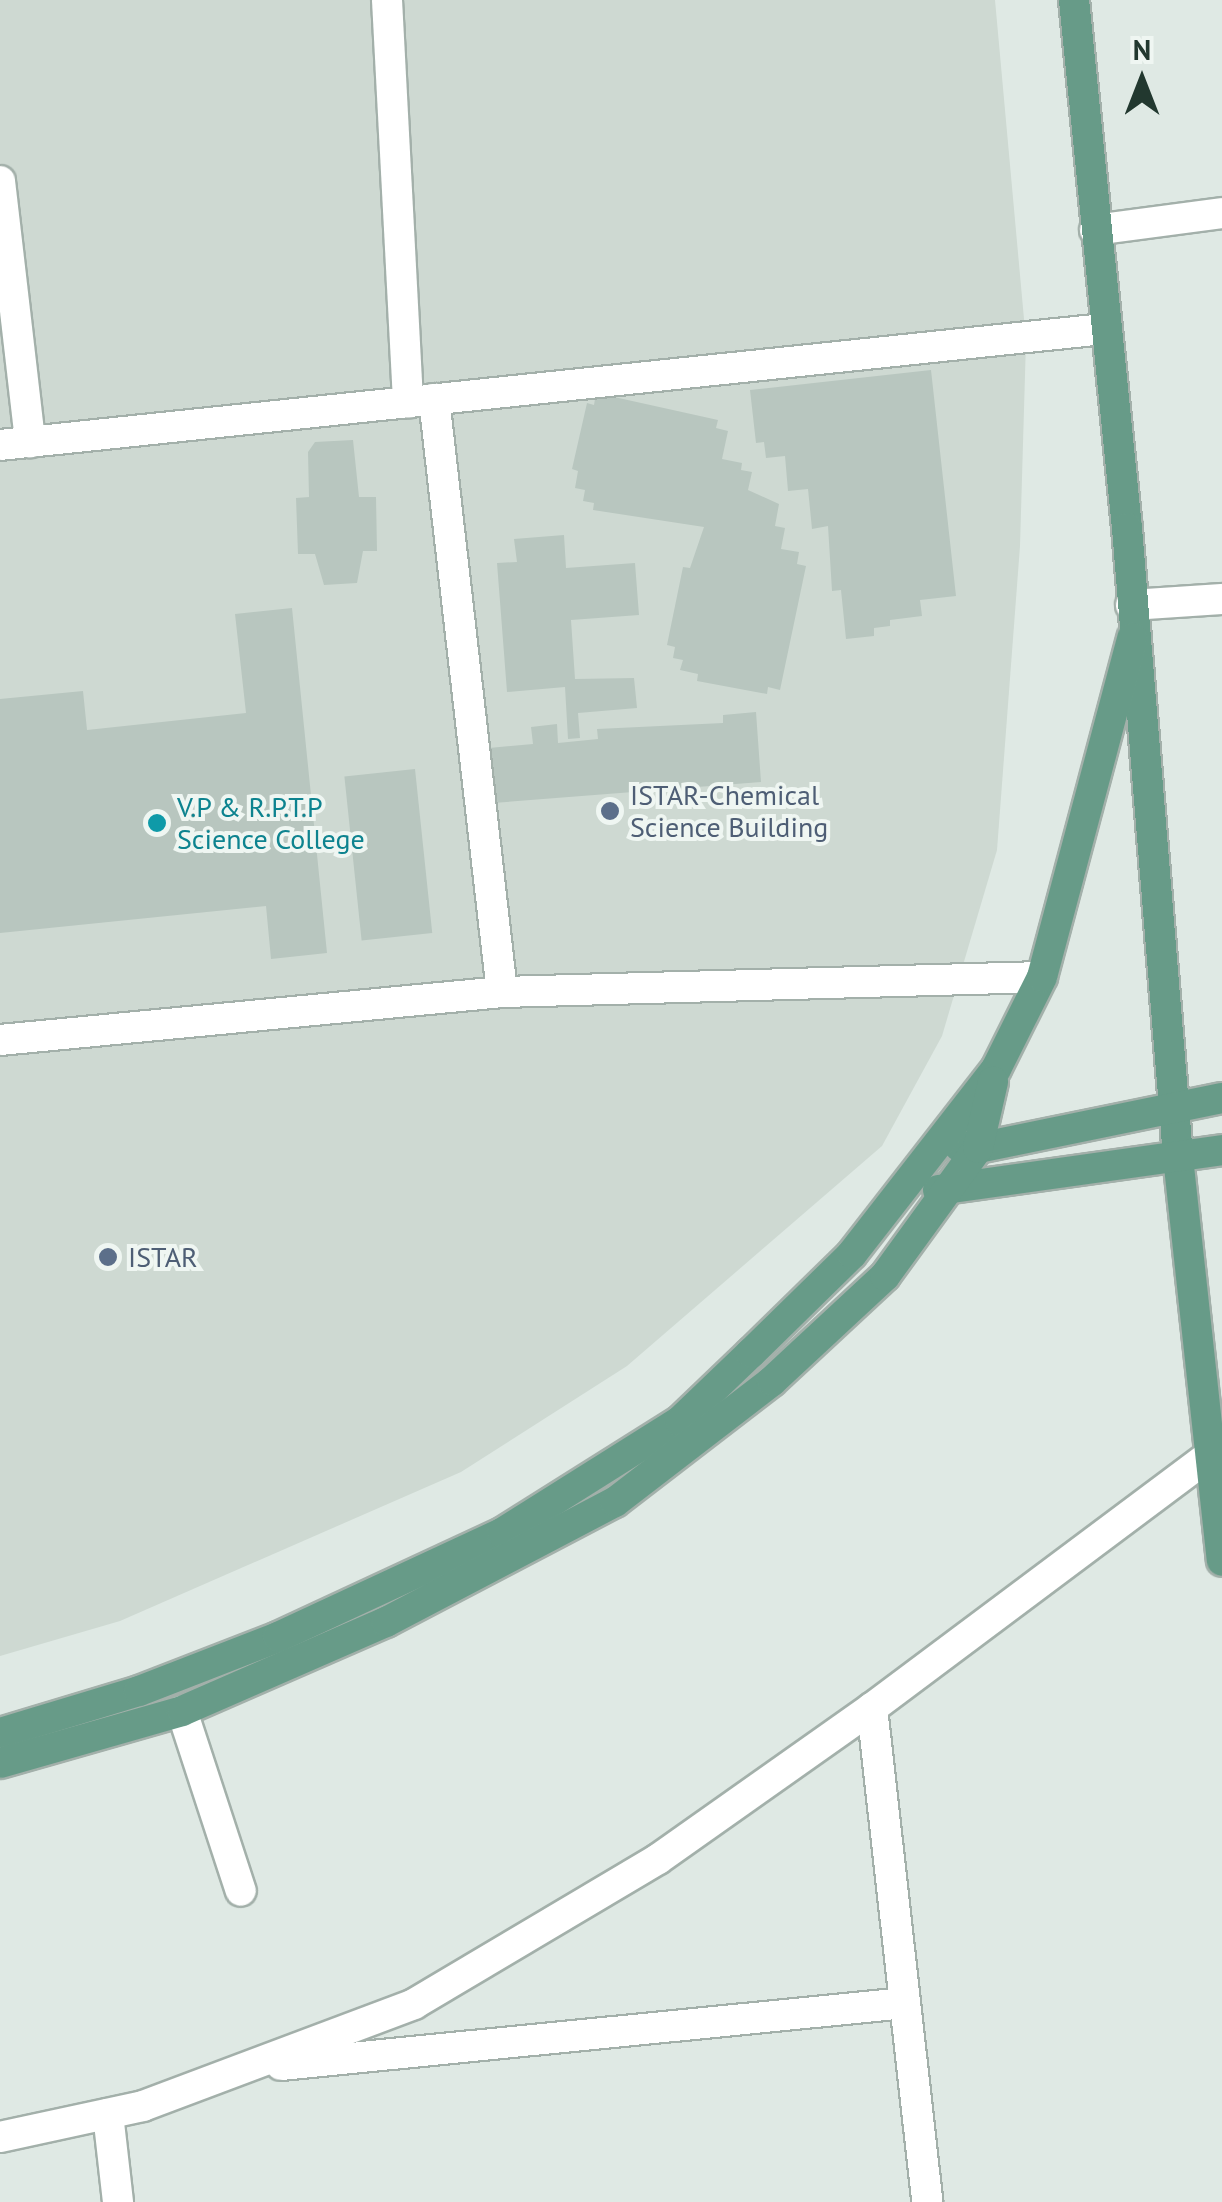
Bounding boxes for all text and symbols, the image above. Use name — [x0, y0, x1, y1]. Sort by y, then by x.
north arrow — [1092, 30, 1192, 130]
text: N — [1133, 31, 1151, 68]
place label: ISTAR-Chemical Science Building — [630, 778, 828, 844]
place label: V.P & R.P.T.P Science College — [177, 790, 365, 856]
marker: ISTAR-Chemical Science Building — [599, 800, 621, 822]
marker: V.P & R.P.T.P Science College — [146, 812, 168, 834]
place label: ISTAR — [128, 1240, 198, 1274]
marker: ISTAR — [97, 1246, 119, 1268]

